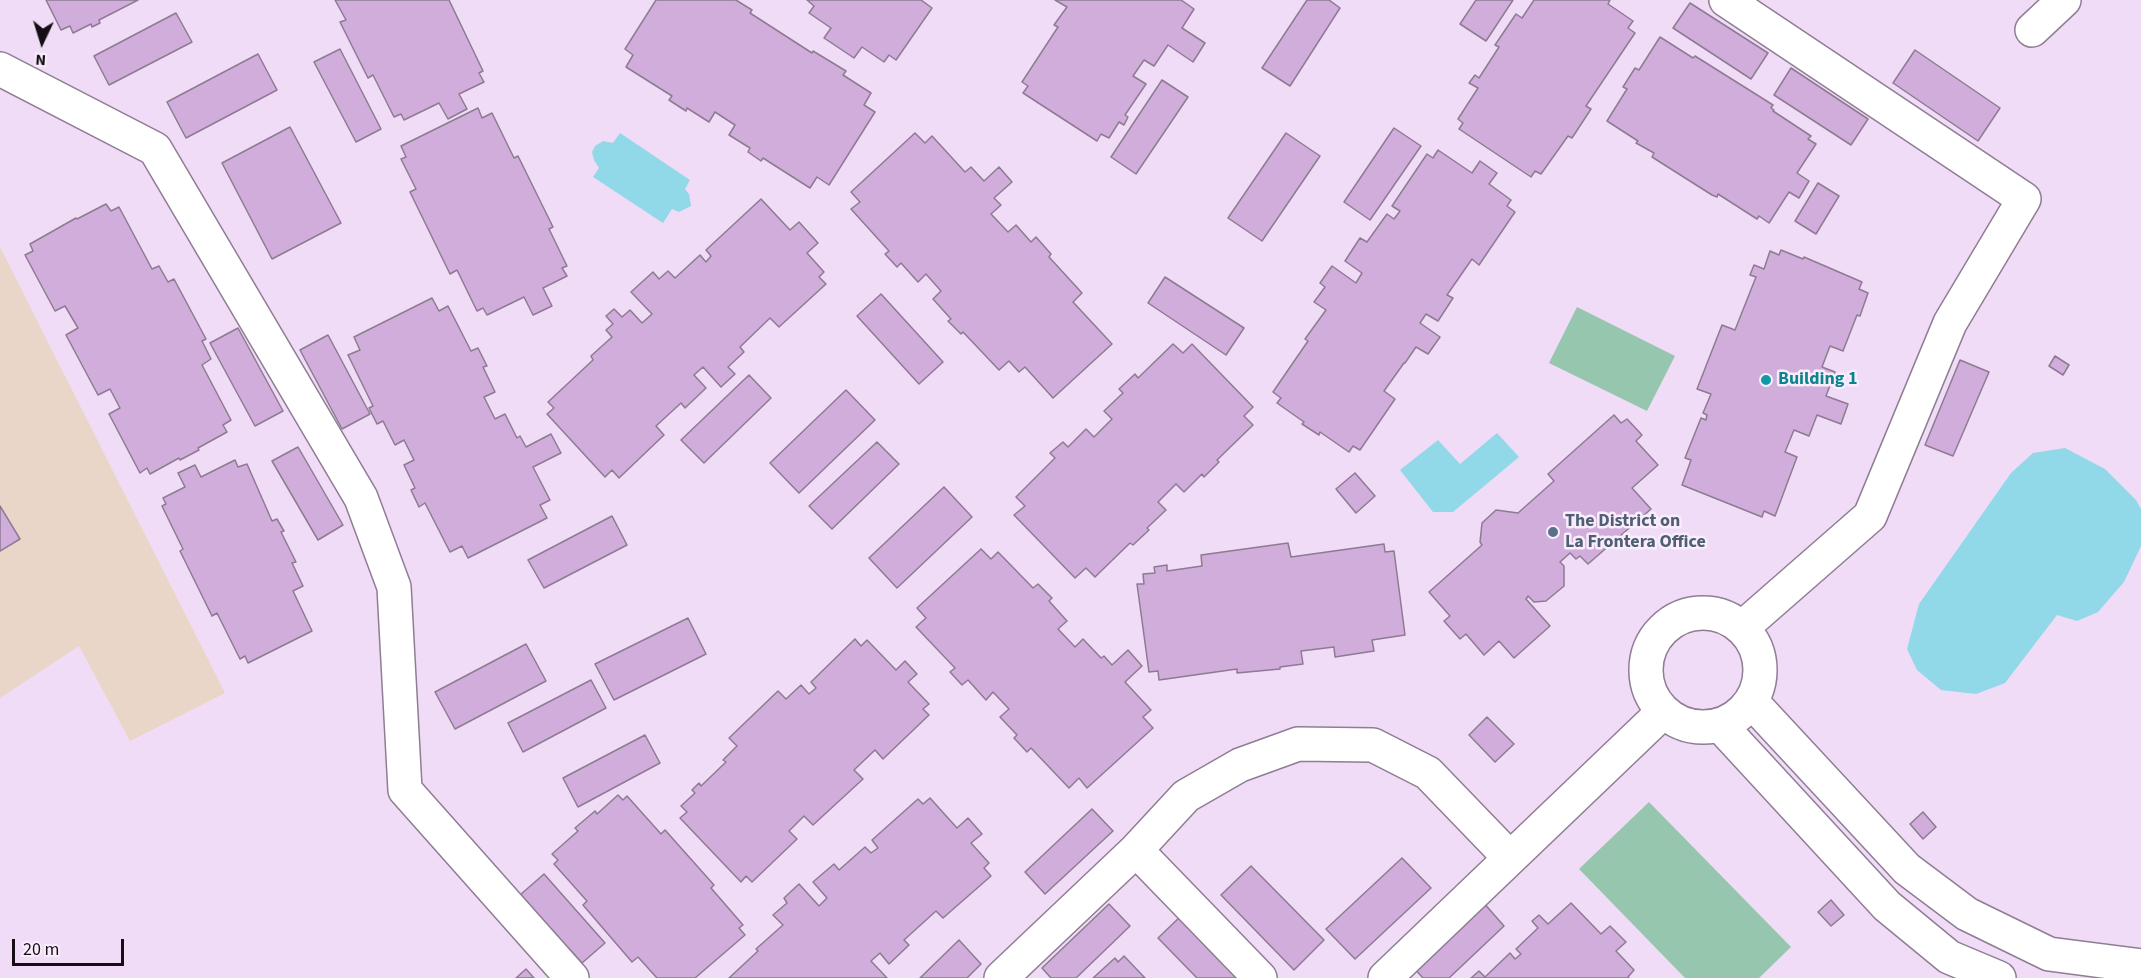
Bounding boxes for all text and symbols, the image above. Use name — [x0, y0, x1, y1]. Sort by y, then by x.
north arrow — [12, 12, 72, 72]
text: N — [35, 49, 47, 71]
place label: Building 1 — [1778, 369, 1858, 391]
marker: Building 1 — [1759, 373, 1773, 387]
place label: The District on La Frontera Office — [1565, 511, 1706, 554]
marker: The District on La Frontera Office — [1546, 525, 1560, 539]
scale bar — [15, 927, 128, 965]
text: 20 m — [23, 937, 59, 962]

